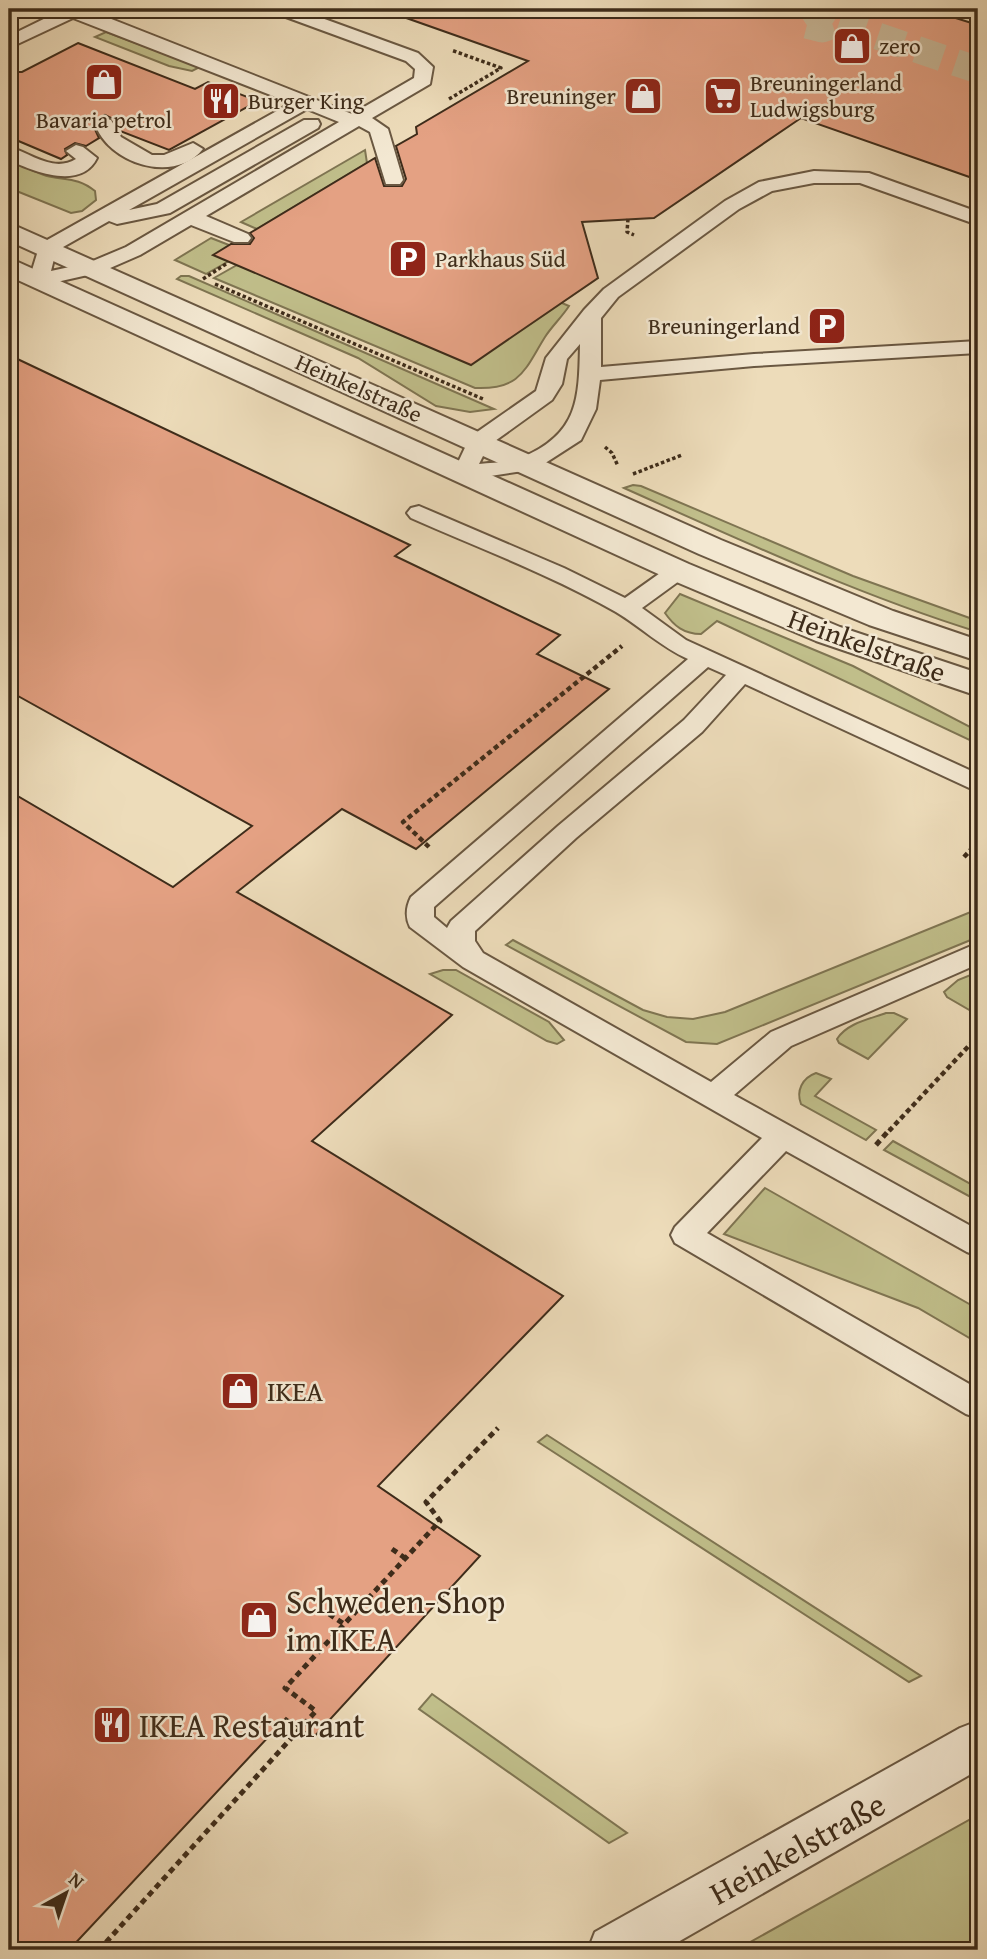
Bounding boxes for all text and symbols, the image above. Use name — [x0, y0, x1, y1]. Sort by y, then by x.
shop icon: zero — [831, 25, 873, 67]
place label: zero — [879, 29, 921, 62]
shop icon: Bavaria petrol — [83, 61, 125, 103]
place label: Breuningerland Ludwigsburg — [750, 66, 903, 125]
shop icon: Breuninger — [622, 75, 664, 117]
supermarket icon: Breuningerland Ludwigsburg — [702, 75, 744, 117]
place label: Breuninger — [507, 79, 617, 112]
restaurant icon: Burger King — [200, 80, 242, 122]
place label: Burger King — [248, 84, 365, 117]
place label: Bavaria petrol — [36, 103, 172, 136]
parking icon: Parkhaus Süd — [387, 238, 429, 280]
place label: Parkhaus Süd — [435, 242, 566, 275]
parking icon: Breuningerland — [806, 305, 848, 347]
place label: Breuningerland — [648, 309, 801, 342]
street label: Heinkelstraße — [291, 345, 428, 430]
street label: Heinkelstraße — [783, 597, 952, 692]
shop icon: IKEA — [219, 1370, 261, 1412]
place label: IKEA — [267, 1370, 323, 1411]
place label: Schweden-Shop im IKEA — [286, 1577, 505, 1663]
shop icon: Schweden-Shop im IKEA — [238, 1599, 280, 1641]
place label: IKEA Restaurant — [139, 1701, 365, 1749]
restaurant icon: IKEA Restaurant — [91, 1704, 133, 1746]
street label: Heinkelstraße — [700, 1780, 894, 1916]
north arrow — [32, 1857, 102, 1927]
text: N — [63, 1865, 91, 1895]

